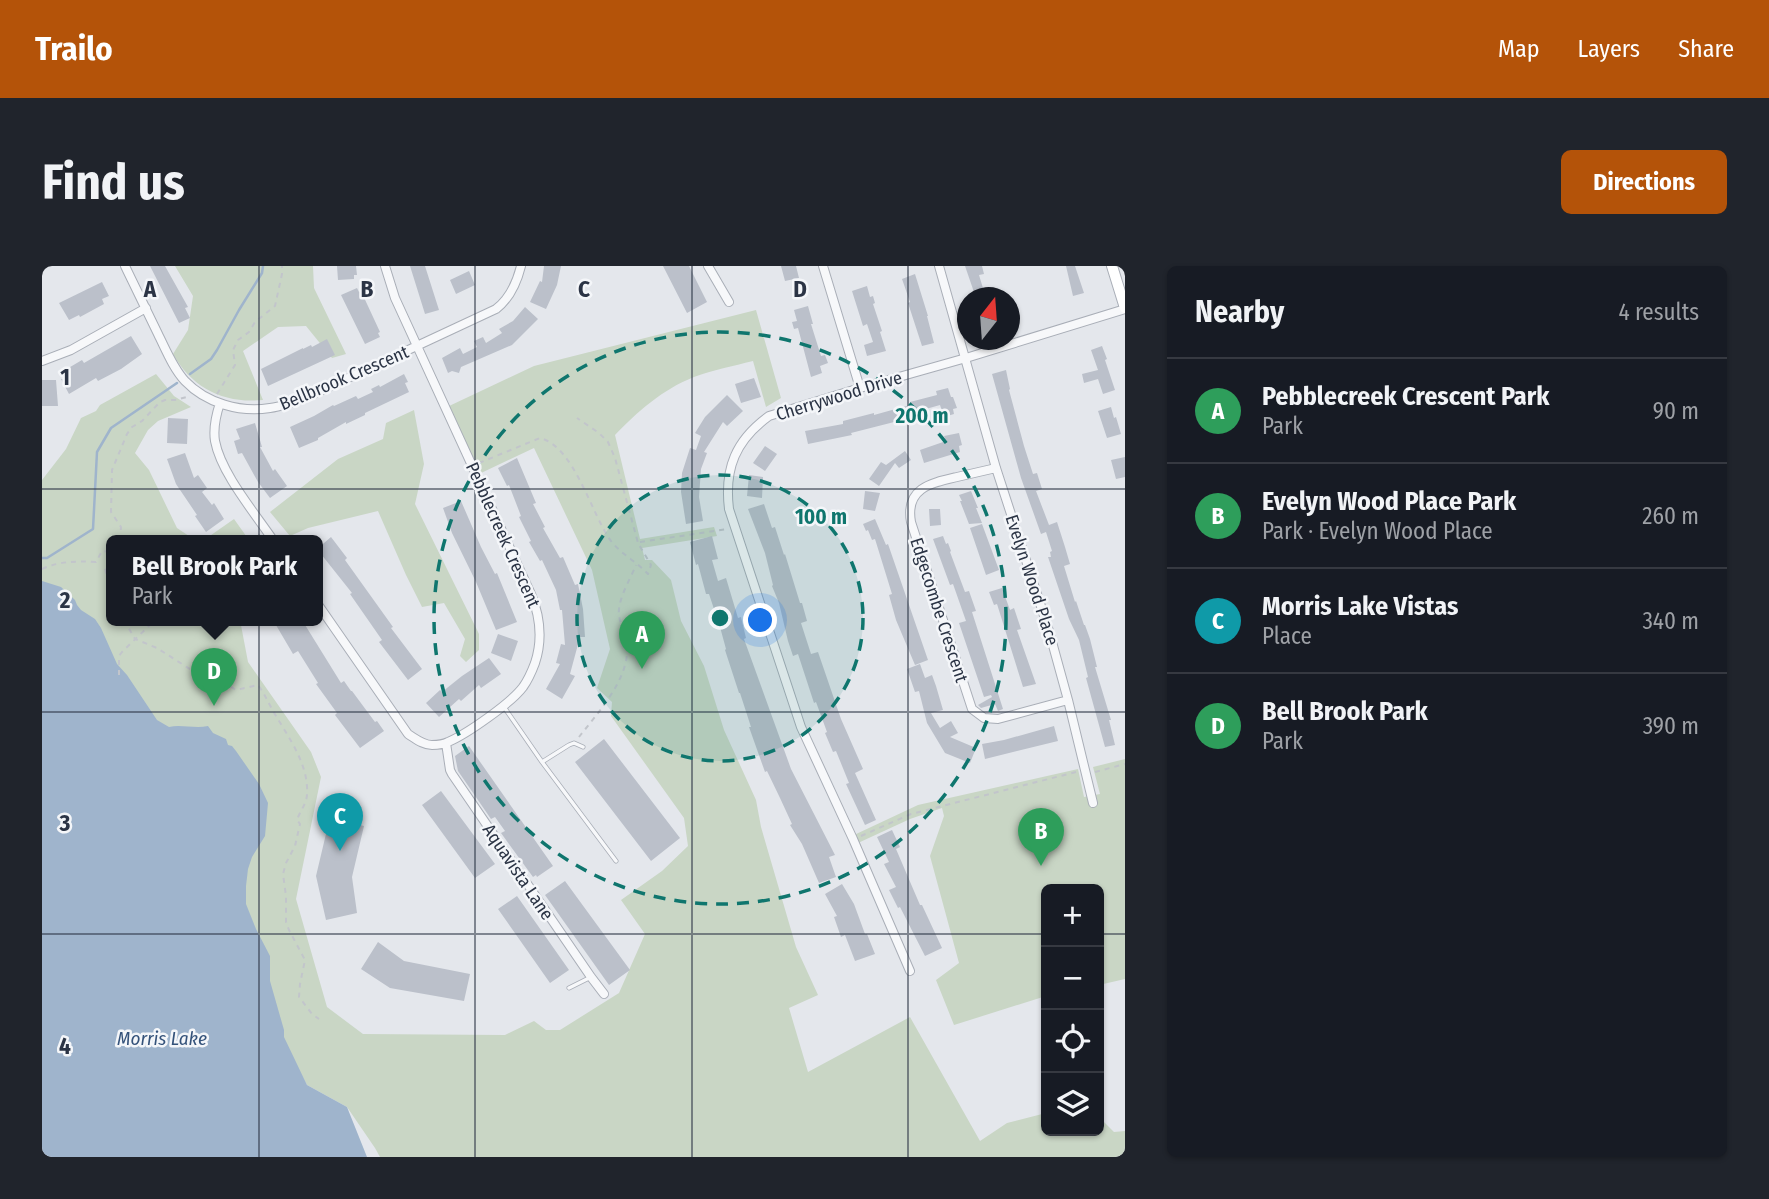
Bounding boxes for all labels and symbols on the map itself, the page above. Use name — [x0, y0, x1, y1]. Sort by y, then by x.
text: A — [143, 275, 157, 303]
text: B — [361, 275, 374, 303]
text: C — [578, 275, 590, 303]
text: D — [793, 275, 807, 303]
north arrow — [957, 287, 1020, 350]
street label: Bellbrook Crescent — [276, 341, 412, 415]
text: 1 — [60, 363, 70, 391]
street label: Cherrywood Drive — [773, 366, 905, 426]
text: 200 m — [894, 403, 949, 429]
street label: Pebblecreek Crescent — [461, 459, 545, 611]
text: 100 m — [795, 504, 847, 530]
street label: Evelyn Wood Place — [1000, 512, 1064, 648]
street label: Edgecombe Crescent — [905, 535, 973, 685]
text: 2 — [59, 586, 71, 614]
your location — [743, 603, 777, 637]
centre of rings — [708, 606, 732, 630]
pin: A — [619, 611, 665, 669]
pin: D — [191, 648, 237, 706]
pin: C — [317, 793, 363, 851]
pin: B — [1018, 808, 1064, 866]
text: 3 — [59, 809, 71, 837]
street label: Aquavista Lane — [478, 820, 558, 924]
water label: Morris Lake — [117, 1027, 207, 1050]
text: 4 — [59, 1032, 71, 1060]

